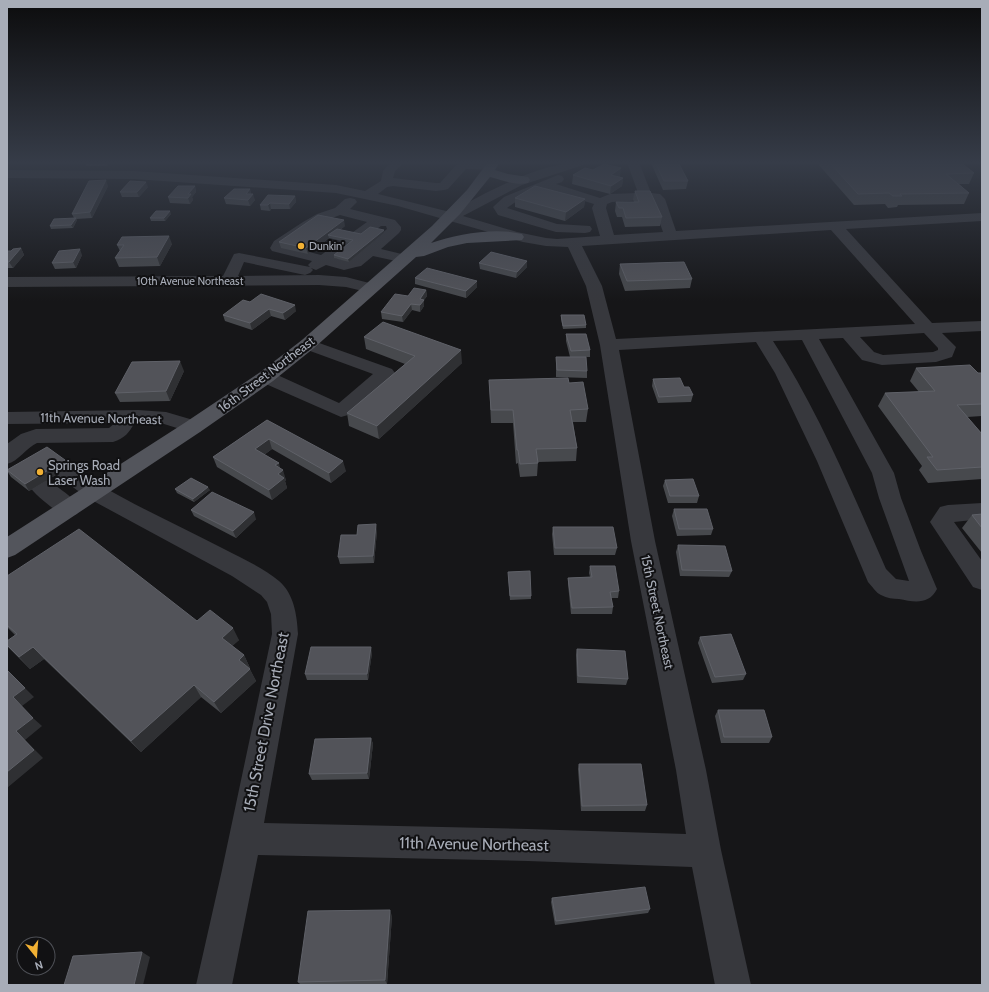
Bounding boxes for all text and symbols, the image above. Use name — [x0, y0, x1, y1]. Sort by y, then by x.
place label: Dunkin' — [309, 239, 344, 253]
marker: Dunkin' — [296, 241, 306, 251]
street label: 10th Avenue Northeast — [137, 274, 244, 288]
street label: 16th Street Northeast — [215, 332, 318, 415]
street label: 11th Avenue Northeast — [40, 409, 162, 427]
place label: Springs Road Laser Wash — [48, 457, 120, 488]
marker: Springs Road Laser Wash — [35, 467, 45, 477]
street label: 15th Street Northeast — [638, 553, 678, 671]
street label: 15th Street Drive Northeast — [239, 630, 293, 813]
street label: 11th Avenue Northeast — [399, 833, 549, 855]
north arrow — [16, 936, 56, 976]
text: N — [33, 958, 45, 973]

